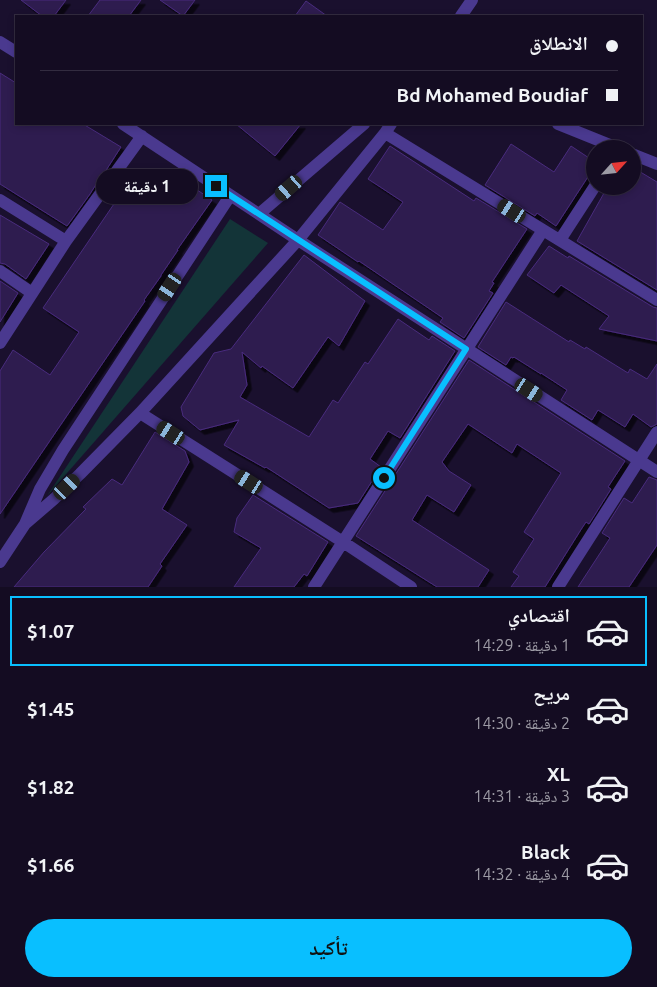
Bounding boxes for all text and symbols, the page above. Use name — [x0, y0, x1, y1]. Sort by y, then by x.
text: الانطلاق — [529, 32, 588, 54]
text: Bd Mohamed Boudiaf — [397, 84, 588, 106]
north arrow — [586, 140, 641, 195]
map controls — [586, 140, 641, 195]
callout: 1 دقيقة — [96, 168, 198, 204]
car — [272, 172, 305, 204]
route end — [205, 175, 227, 197]
text: 1 دقيقة — [124, 177, 170, 195]
car — [495, 197, 528, 225]
car — [155, 270, 184, 304]
car — [512, 376, 545, 404]
car — [154, 419, 187, 447]
route start — [373, 467, 395, 489]
car — [232, 468, 265, 496]
car — [50, 471, 83, 503]
text: اقتصادي — [508, 604, 570, 626]
icon: car — [585, 609, 630, 654]
text: $1.07 — [27, 620, 75, 642]
text: 1 دقيقة · 14:29 — [473, 636, 570, 654]
text: مريح — [533, 682, 570, 704]
icon: car — [585, 687, 630, 732]
text: $1.45 — [27, 698, 75, 720]
text: 2 دقيقة · 14:30 — [473, 714, 570, 732]
text: XL — [547, 763, 570, 785]
icon: car — [585, 765, 630, 810]
text: $1.82 — [27, 776, 75, 798]
text: 3 دقيقة · 14:31 — [473, 787, 570, 805]
text: Black — [521, 841, 570, 863]
icon: car — [585, 843, 630, 888]
text: $1.66 — [27, 854, 75, 876]
text: 4 دقيقة · 14:32 — [473, 865, 570, 883]
button: تأكيد — [25, 919, 632, 977]

